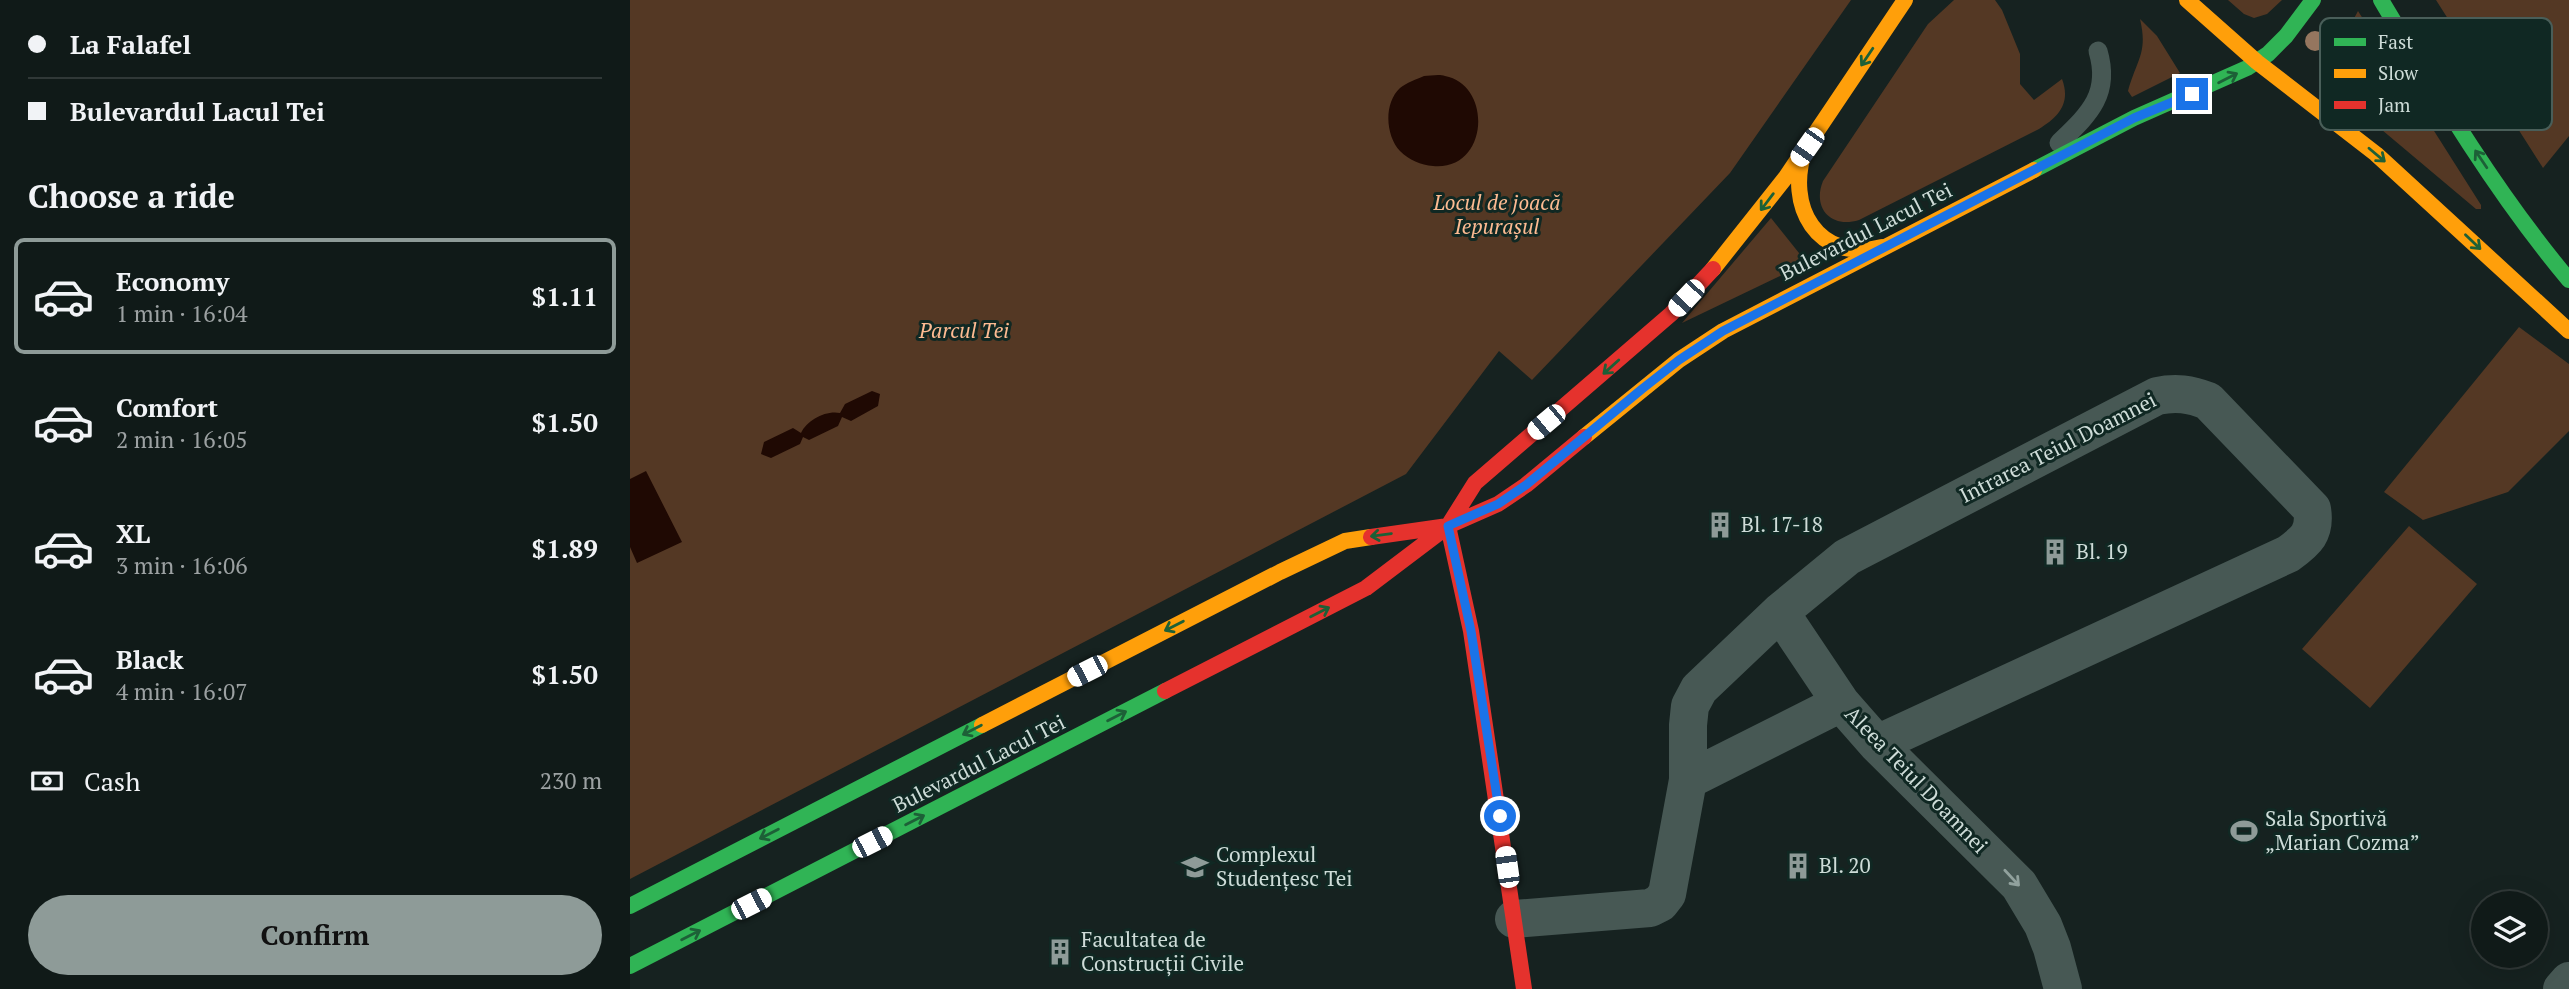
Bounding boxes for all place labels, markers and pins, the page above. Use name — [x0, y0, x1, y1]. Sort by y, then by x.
building icon: Bl. 17-18 — [1705, 510, 1735, 540]
place label: Bl. 17-18 — [1741, 510, 1823, 538]
building icon: Bl. 19 — [2040, 537, 2070, 567]
place label: Bl. 19 — [2076, 537, 2128, 565]
place label: Sala Sportivă „Marian Cozma” — [2265, 804, 2420, 856]
sports icon: Sala Sportivă „Marian Cozma” — [2229, 816, 2259, 846]
place label: Complexul Studențesc Tei — [1216, 840, 1353, 892]
building icon: Bl. 20 — [1783, 851, 1813, 881]
place label: Bl. 20 — [1819, 851, 1871, 879]
school or university icon: Complexul Studențesc Tei — [1180, 852, 1210, 882]
place label: Facultatea de Construcții Civile — [1081, 925, 1244, 977]
building icon: Facultatea de Construcții Civile — [1045, 937, 1075, 967]

